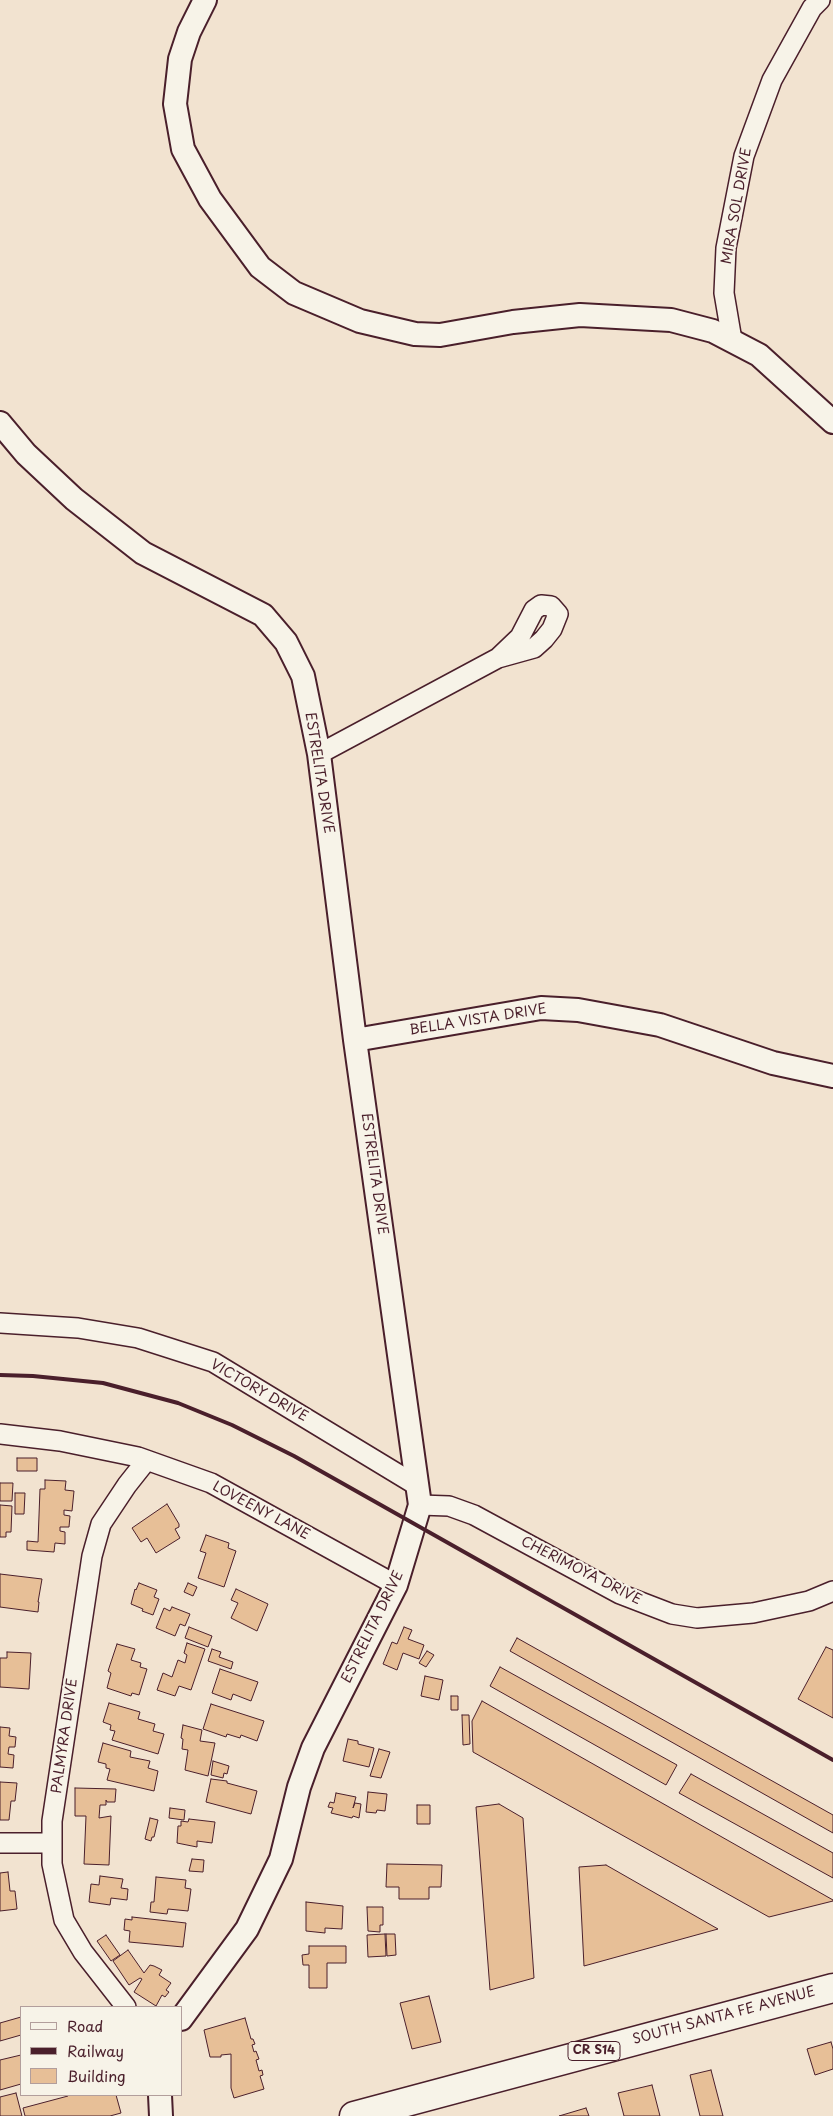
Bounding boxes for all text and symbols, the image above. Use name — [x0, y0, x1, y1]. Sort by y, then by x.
street label: MIRA SOL DRIVE — [719, 147, 755, 265]
street label: ESTRELITA DRIVE — [301, 711, 337, 835]
street label: BELLA VISTA DRIVE — [408, 1001, 548, 1039]
street label: ESTRELITA DRIVE — [357, 1112, 391, 1236]
street label: VICTORY DRIVE — [207, 1356, 311, 1426]
street label: LOVEENY LANE — [209, 1478, 313, 1544]
street label: CHERIMOYA DRIVE — [518, 1533, 644, 1609]
street label: ESTRELITA DRIVE — [339, 1568, 407, 1686]
street label: PALMYRA DRIVE — [49, 1677, 81, 1795]
street label: SOUTH SANTA FE AVENUE — [631, 1984, 817, 2048]
legend — [20, 2006, 182, 2096]
text: Road — [67, 2014, 103, 2037]
text: Railway — [67, 2039, 124, 2062]
road number: CR S14 — [568, 2042, 620, 2060]
text: Building — [67, 2064, 126, 2087]

